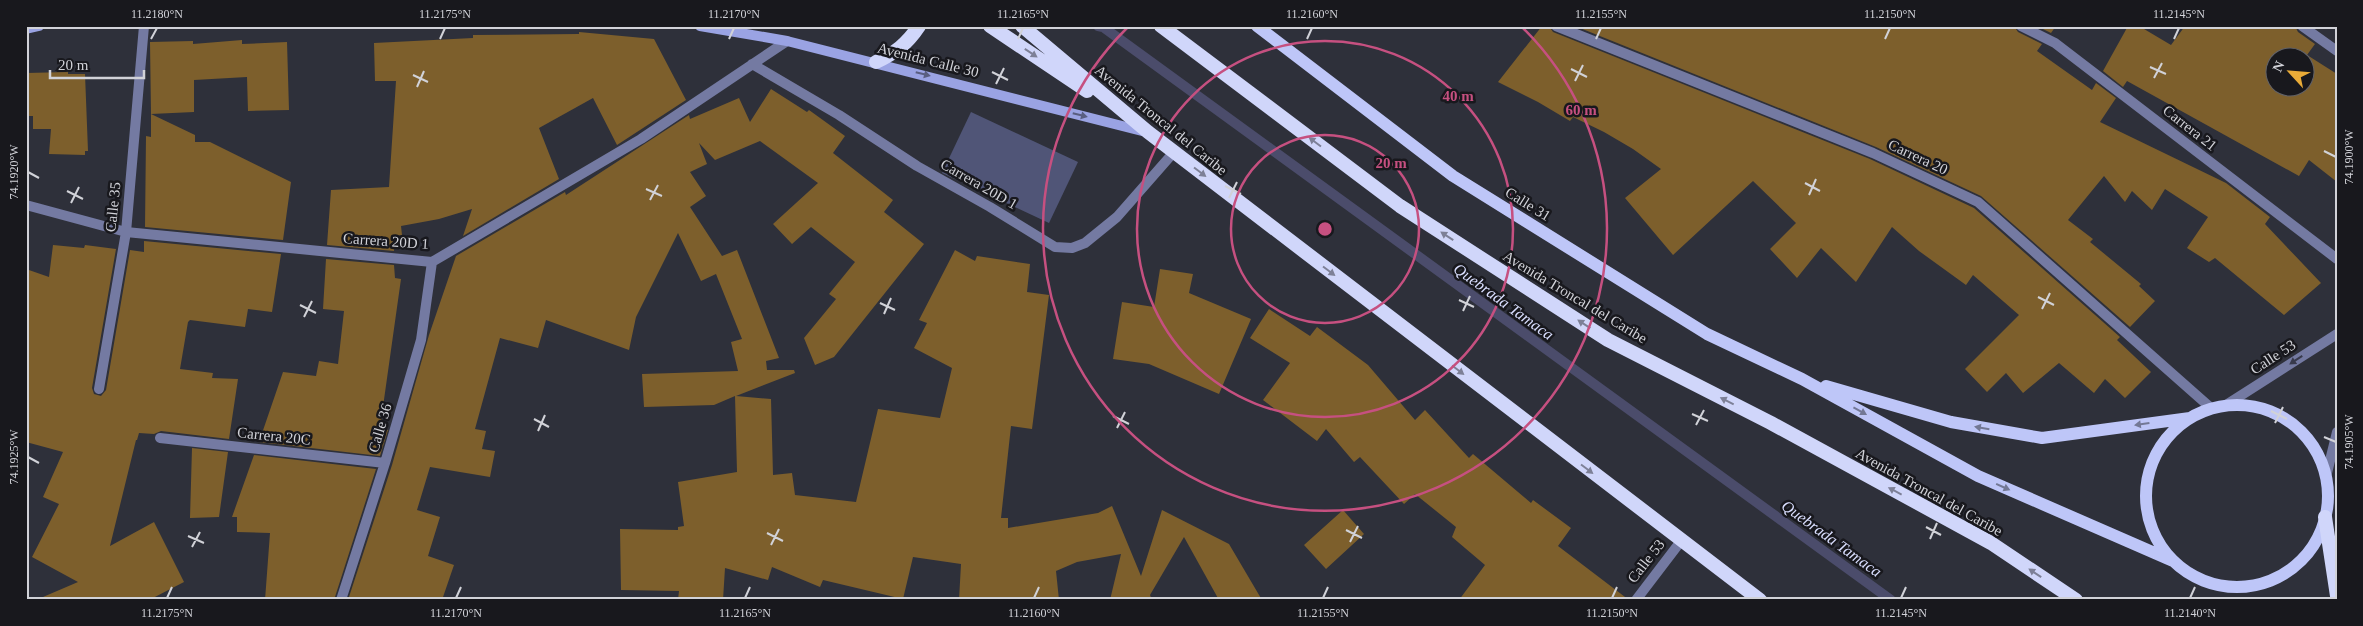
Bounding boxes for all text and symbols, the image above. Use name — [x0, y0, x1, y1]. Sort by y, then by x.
text: 11.2180°N — [131, 7, 183, 21]
text: 11.2175°N — [419, 7, 471, 21]
text: 11.2170°N — [708, 7, 760, 21]
text: 11.2165°N — [997, 7, 1049, 21]
text: 11.2160°N — [1286, 7, 1338, 21]
text: 11.2155°N — [1575, 7, 1627, 21]
text: 11.2150°N — [1864, 7, 1916, 21]
text: 11.2145°N — [2153, 7, 2205, 21]
street label: Avenida Calle 30 — [876, 40, 980, 80]
scale bar — [50, 48, 144, 80]
north arrow — [2266, 48, 2316, 98]
one-way arrow — [1024, 49, 1038, 58]
text: 20 m — [58, 57, 89, 73]
text: N — [2270, 59, 2288, 74]
street label: Avenida Troncal del Caribe — [1092, 62, 1230, 178]
one-way arrow — [916, 70, 931, 78]
text: 40 m — [1442, 88, 1474, 104]
text: 60 m — [1565, 102, 1597, 118]
street label: Carrera 21 — [2160, 102, 2220, 154]
one-way arrow — [1073, 111, 1088, 119]
text: 74.1900°W — [2342, 129, 2356, 185]
street label: Carrera 20 — [1886, 136, 1950, 178]
one-way arrow — [1308, 137, 1322, 147]
text: 74.1920°W — [7, 144, 21, 200]
text: 20 m — [1375, 155, 1407, 171]
street label: Carrera 20D 1 — [938, 156, 1020, 212]
one-way arrow — [1193, 167, 1207, 177]
street label: Calle 35 — [102, 181, 124, 233]
street label: Calle 31 — [1502, 184, 1554, 224]
centre of rings — [1316, 220, 1334, 238]
street label: Carrera 20D 1 — [343, 230, 429, 252]
one-way arrow — [1441, 232, 1454, 241]
street label: Avenida Troncal del Caribe — [1500, 248, 1650, 347]
water label: Quebrada Tamaca — [1451, 260, 1557, 343]
one-way arrow — [1322, 266, 1336, 276]
one-way arrow — [1578, 319, 1591, 329]
street label: Calle 53 — [2248, 337, 2298, 377]
one-way arrow — [2289, 356, 2302, 365]
one-way arrow — [1451, 364, 1464, 375]
one-way arrow — [1720, 397, 1734, 405]
street label: Calle 36 — [365, 401, 395, 454]
one-way arrow — [1853, 406, 1866, 415]
text: 74.1905°W — [2342, 414, 2356, 470]
one-way arrow — [2134, 421, 2150, 429]
one-way arrow — [1973, 423, 1989, 431]
street label: Carrera 20C — [237, 424, 311, 448]
text: 74.1925°W — [7, 429, 21, 485]
street label: Avenida Troncal del Caribe — [1853, 445, 2005, 539]
one-way arrow — [1580, 463, 1593, 474]
one-way arrow — [1996, 483, 2010, 491]
one-way arrow — [1888, 487, 1902, 495]
water label: Quebrada Tamaca — [1779, 497, 1885, 580]
street label: Calle 53 — [1624, 536, 1668, 586]
one-way arrow — [2029, 568, 2042, 577]
text: 11.2175°N — [141, 606, 193, 620]
text: 11.2170°N — [430, 606, 482, 620]
text: 11.2165°N — [719, 606, 771, 620]
text: 11.2160°N — [1008, 606, 1060, 620]
text: 11.2155°N — [1297, 606, 1349, 620]
text: 11.2150°N — [1586, 606, 1638, 620]
text: 11.2145°N — [1875, 606, 1927, 620]
text: 11.2140°N — [2164, 606, 2216, 620]

